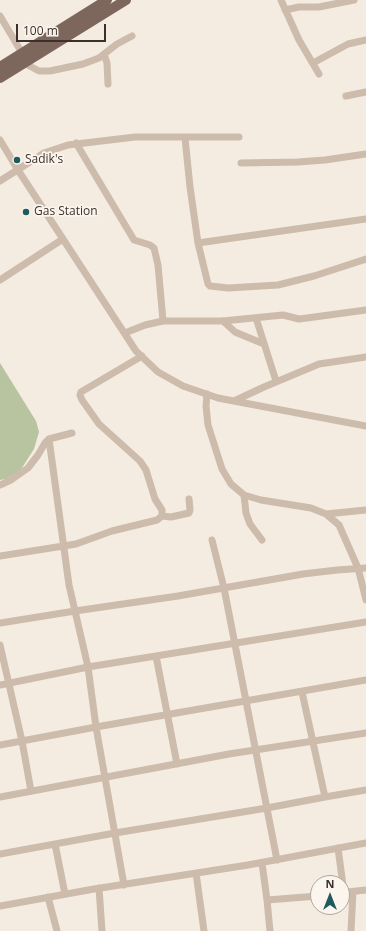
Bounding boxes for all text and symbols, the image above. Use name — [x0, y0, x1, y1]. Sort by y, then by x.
scale bar — [18, 16, 108, 42]
text: 100 m — [23, 22, 58, 39]
place label: Sadik's — [25, 153, 63, 167]
marker: Sadik's — [12, 155, 22, 165]
place label: Gas Station — [34, 205, 98, 219]
marker: Gas Station — [21, 207, 31, 217]
north arrow — [310, 875, 350, 915]
text: N — [326, 876, 334, 891]

